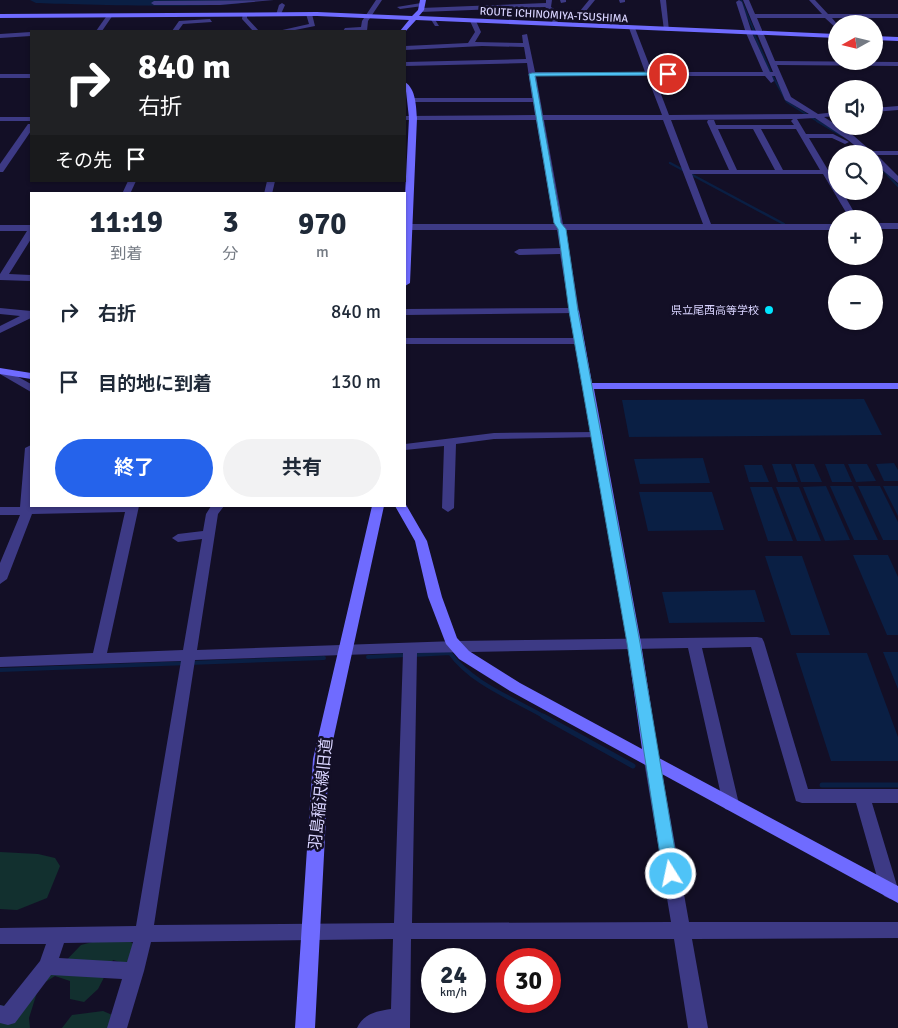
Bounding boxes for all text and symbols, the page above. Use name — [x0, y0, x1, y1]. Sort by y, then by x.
street label: ROUTE ICHINOMIYA-TSUSHIMA — [479, 5, 629, 25]
north arrow — [828, 15, 882, 70]
map controls — [828, 15, 883, 330]
text: 840 m — [138, 45, 231, 88]
icon: right — [55, 50, 120, 115]
pin — [647, 53, 689, 95]
icon: arrive — [654, 60, 682, 88]
button: sound — [828, 80, 883, 135]
text: 右折 — [138, 93, 182, 120]
icon: arrive — [122, 145, 150, 173]
button: search — [828, 145, 883, 200]
text: その先 — [55, 149, 112, 173]
text: 11:19 — [89, 204, 163, 241]
text: 3 — [222, 204, 239, 241]
text: 970 — [298, 206, 347, 243]
button: + — [828, 210, 883, 265]
text: m — [316, 242, 329, 262]
text: 到着 — [110, 244, 142, 264]
text: 分 — [222, 244, 239, 264]
button: − — [828, 275, 883, 330]
icon: right — [55, 298, 83, 326]
text: 840 m — [331, 300, 381, 324]
text: 右折 — [98, 302, 136, 326]
place label: 県立尾西高等学校 — [671, 304, 759, 317]
marker: 県立尾西高等学校 — [763, 304, 775, 316]
icon: arrive — [55, 368, 83, 396]
text: 130 m — [331, 370, 381, 394]
text: 目的地に到着 — [98, 372, 212, 396]
button: 終了 — [55, 439, 213, 497]
button: 共有 — [223, 439, 381, 497]
street label: 羽島稲沢線旧道 — [305, 737, 337, 851]
position arrow — [644, 847, 696, 899]
speed limit sign: 30 — [496, 948, 561, 1013]
text: 24 — [440, 959, 467, 990]
text: km/h — [440, 985, 467, 1000]

